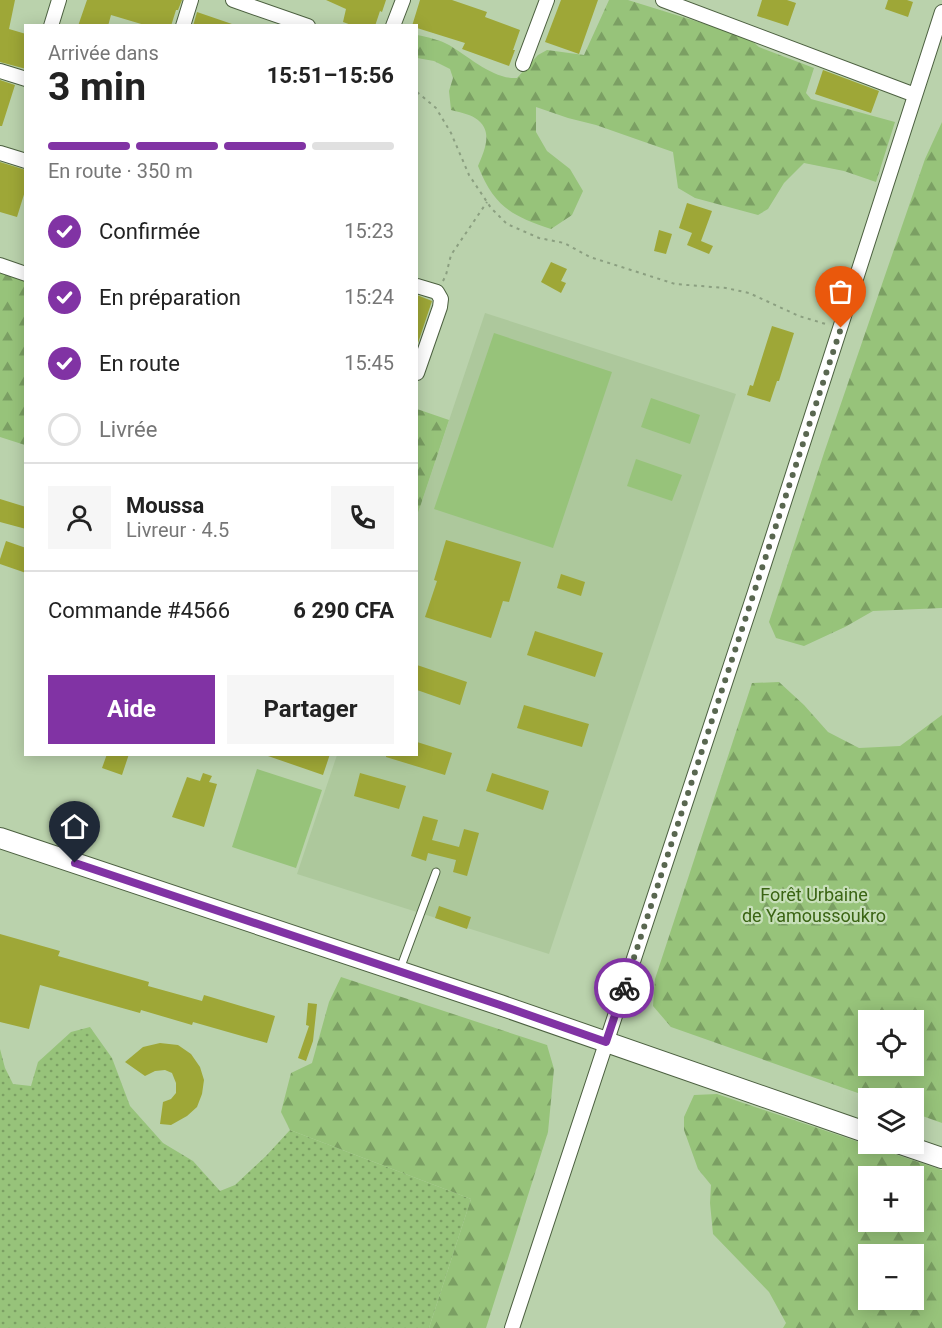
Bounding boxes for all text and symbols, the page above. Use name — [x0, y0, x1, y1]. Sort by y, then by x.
text: Arrivée dans — [48, 41, 159, 65]
text: 15:51–15:56 — [267, 63, 394, 88]
text: 3 min — [48, 64, 146, 110]
text: En route · 350 m — [48, 159, 193, 183]
icon: check — [48, 215, 81, 248]
text: Confirmée — [99, 219, 200, 244]
text: 15:23 — [344, 219, 394, 243]
pin — [815, 266, 866, 328]
icon: bag — [824, 275, 857, 308]
icon: check — [48, 281, 81, 314]
text: En préparation — [99, 285, 241, 310]
text: 15:24 — [344, 285, 394, 309]
icon: check — [48, 347, 81, 380]
text: En route — [99, 351, 180, 376]
text: 15:45 — [344, 351, 394, 375]
text: Livrée — [99, 417, 157, 442]
button: person — [48, 486, 111, 549]
button: phone — [331, 486, 394, 549]
text: Moussa — [126, 493, 204, 518]
text: Livreur · 4.5 — [126, 518, 229, 542]
text: Commande #4566 — [48, 598, 230, 623]
text: 6 290 CFA — [293, 598, 394, 623]
button: Aide — [48, 675, 215, 744]
button: Partager — [227, 675, 394, 744]
pin — [49, 801, 100, 863]
icon: home — [58, 810, 91, 843]
park label: Forêt Urbaine de Yamoussoukro — [742, 884, 886, 926]
courier — [594, 958, 654, 1018]
icon: bike — [608, 972, 641, 1005]
map controls — [858, 1010, 924, 1310]
button: locate — [858, 1010, 924, 1076]
button: layers — [858, 1088, 924, 1154]
button: + — [858, 1166, 924, 1232]
button: − — [858, 1244, 924, 1310]

